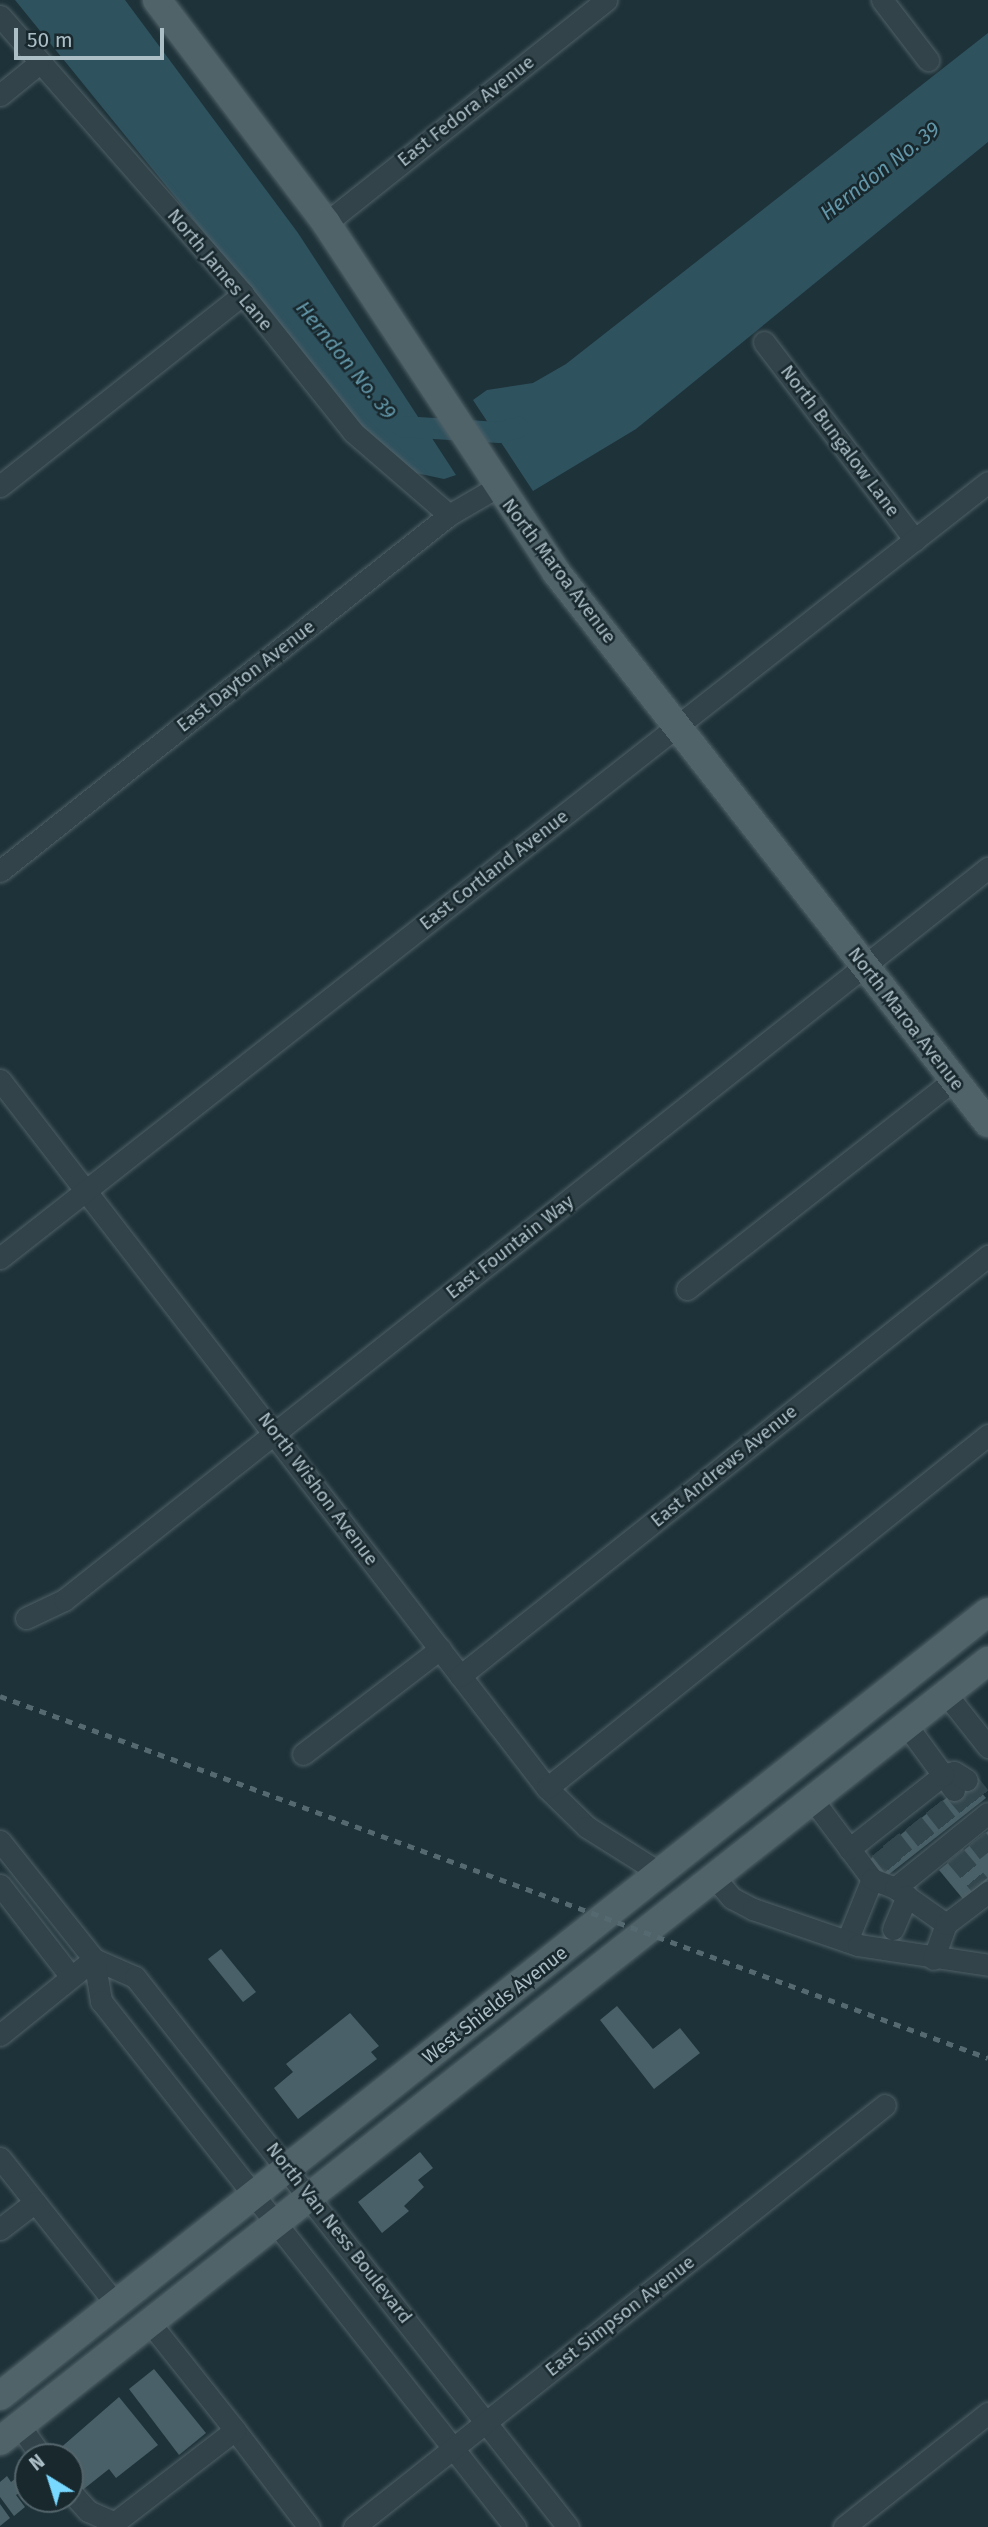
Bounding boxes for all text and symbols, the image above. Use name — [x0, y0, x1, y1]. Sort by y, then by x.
scale bar — [18, 14, 168, 58]
text: 50 m — [27, 27, 73, 53]
street label: East Fedora Avenue — [393, 50, 539, 172]
water label: Herndon No. 39 — [815, 116, 945, 226]
street label: North James Lane — [162, 204, 278, 336]
water label: Herndon No. 39 — [291, 296, 401, 424]
street label: North Bungalow Lane — [775, 361, 905, 521]
street label: North Maroa Avenue — [497, 494, 621, 648]
street label: East Dayton Avenue — [172, 615, 320, 737]
street label: East Cortland Avenue — [415, 805, 573, 935]
street label: North Maroa Avenue — [843, 943, 969, 1095]
street label: East Fountain Way — [442, 1190, 578, 1304]
street label: East Andrews Avenue — [646, 1400, 802, 1532]
street label: North Wishon Avenue — [253, 1408, 383, 1570]
street label: West Shields Avenue — [418, 1941, 572, 2069]
street label: North Van Ness Boulevard — [261, 2138, 417, 2328]
street label: East Simpson Avenue — [541, 2251, 699, 2381]
north arrow — [14, 2443, 84, 2513]
text: N — [25, 2450, 49, 2476]

